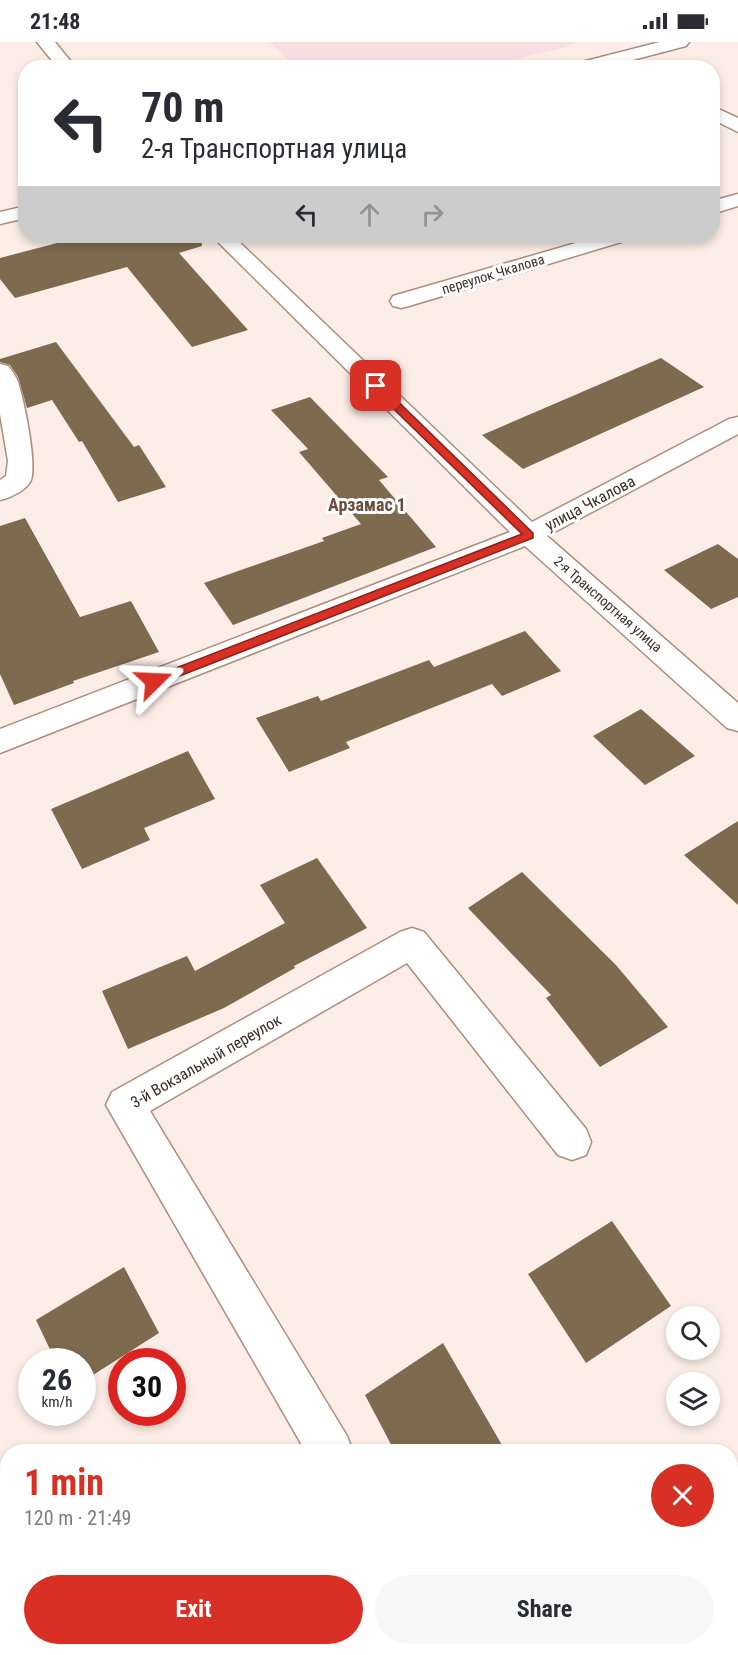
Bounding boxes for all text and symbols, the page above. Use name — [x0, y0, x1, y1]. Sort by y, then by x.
text: 21:48 — [30, 9, 81, 34]
text: 70 m — [141, 83, 224, 132]
icon: left — [42, 84, 120, 162]
text: 2-я Транспортная улица — [141, 133, 407, 165]
icon: left — [290, 198, 323, 231]
icon: ahead — [353, 198, 386, 231]
icon: right — [416, 198, 449, 231]
street label: переулок Чкалова — [440, 251, 546, 297]
pin — [350, 360, 401, 411]
icon: arrive — [359, 369, 392, 402]
street label: улица Чкалова — [542, 471, 638, 535]
district label: Арзамас 1 — [328, 494, 406, 515]
street label: 2-я Транспортная улица — [551, 553, 665, 655]
position arrow — [122, 649, 186, 713]
street label: 3-й Вокзальный переулок — [127, 1010, 285, 1112]
map controls — [666, 1306, 720, 1426]
button: search — [666, 1306, 720, 1360]
speed limit sign: 30 — [108, 1348, 186, 1426]
text: 26 — [42, 1362, 72, 1397]
button: layers — [666, 1372, 720, 1426]
text: km/h — [42, 1393, 72, 1411]
text: 1 min — [24, 1462, 104, 1504]
button: close — [651, 1464, 714, 1527]
text: 120 m · 21:49 — [24, 1506, 131, 1530]
button: Exit — [24, 1575, 363, 1644]
button: Share — [375, 1575, 714, 1644]

